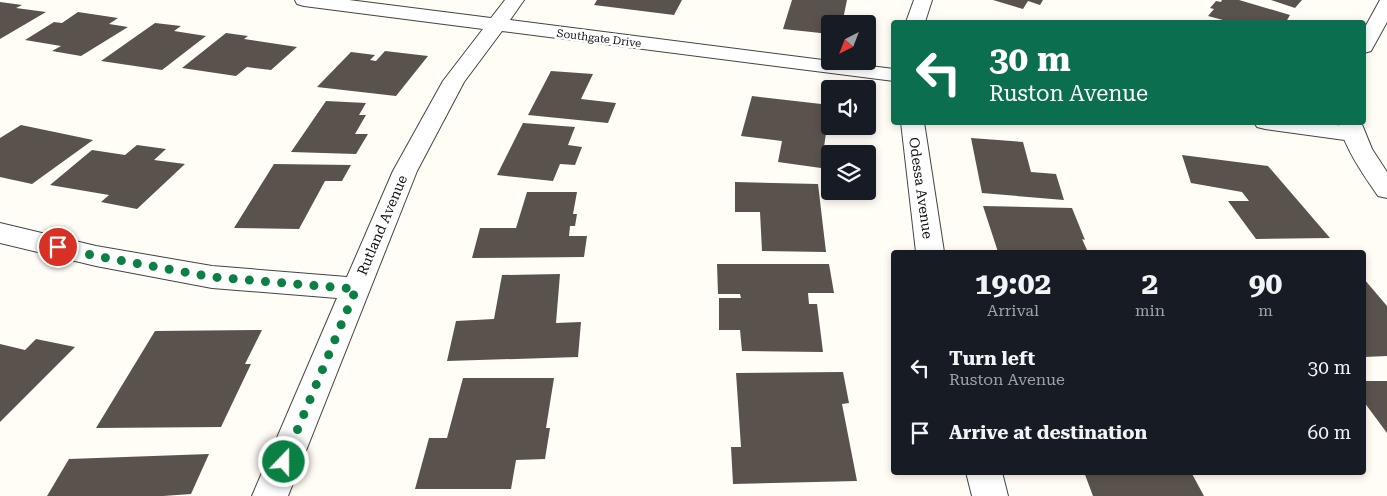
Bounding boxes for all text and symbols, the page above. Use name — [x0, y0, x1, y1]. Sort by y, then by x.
north arrow — [821, 15, 876, 70]
map controls — [821, 15, 876, 200]
street label: Southgate Drive — [556, 27, 642, 50]
text: 30 m — [989, 39, 1071, 80]
icon: left — [906, 40, 971, 105]
button: sound — [821, 80, 876, 135]
text: Ruston Avenue — [989, 81, 1148, 106]
street label: Odessa Avenue — [906, 136, 936, 240]
button: layers — [821, 145, 876, 200]
street label: Rutland Avenue — [354, 172, 410, 277]
pin — [37, 226, 79, 268]
icon: arrive — [44, 233, 72, 261]
text: 19:02 — [975, 266, 1051, 301]
text: 2 — [1142, 266, 1158, 301]
text: 90 — [1249, 266, 1282, 301]
text: Arrival — [987, 301, 1039, 320]
text: min — [1135, 301, 1165, 320]
text: m — [1258, 301, 1273, 320]
text: Turn left — [949, 347, 1035, 370]
icon: left — [906, 354, 934, 382]
text: 30 m — [1308, 356, 1351, 379]
text: Ruston Avenue — [949, 370, 1065, 389]
icon: arrive — [906, 419, 934, 447]
text: Arrive at destination — [949, 421, 1147, 444]
text: 60 m — [1308, 421, 1351, 444]
position arrow — [257, 435, 309, 487]

